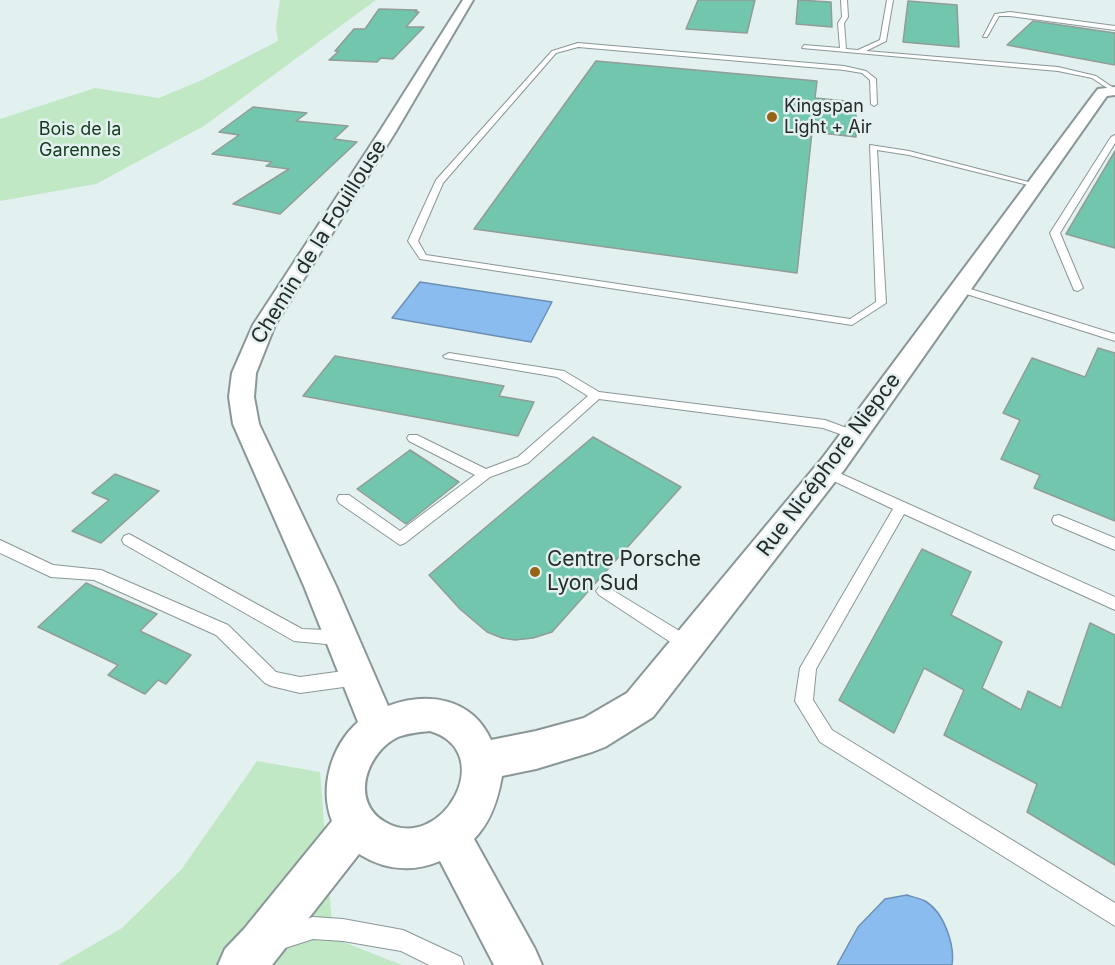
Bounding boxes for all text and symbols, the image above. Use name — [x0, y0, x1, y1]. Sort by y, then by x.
place label: Kingspan Light + Air — [784, 96, 872, 138]
marker: Kingspan Light + Air — [765, 110, 779, 124]
park label: Bois de la Garennes — [39, 119, 121, 162]
street label: Chemin de la Fouillouse — [246, 135, 392, 349]
street label: Rue Nicéphore Niepce — [752, 368, 906, 562]
place label: Centre Porsche Lyon Sud — [547, 547, 701, 597]
marker: Centre Porsche Lyon Sud — [528, 565, 542, 579]

